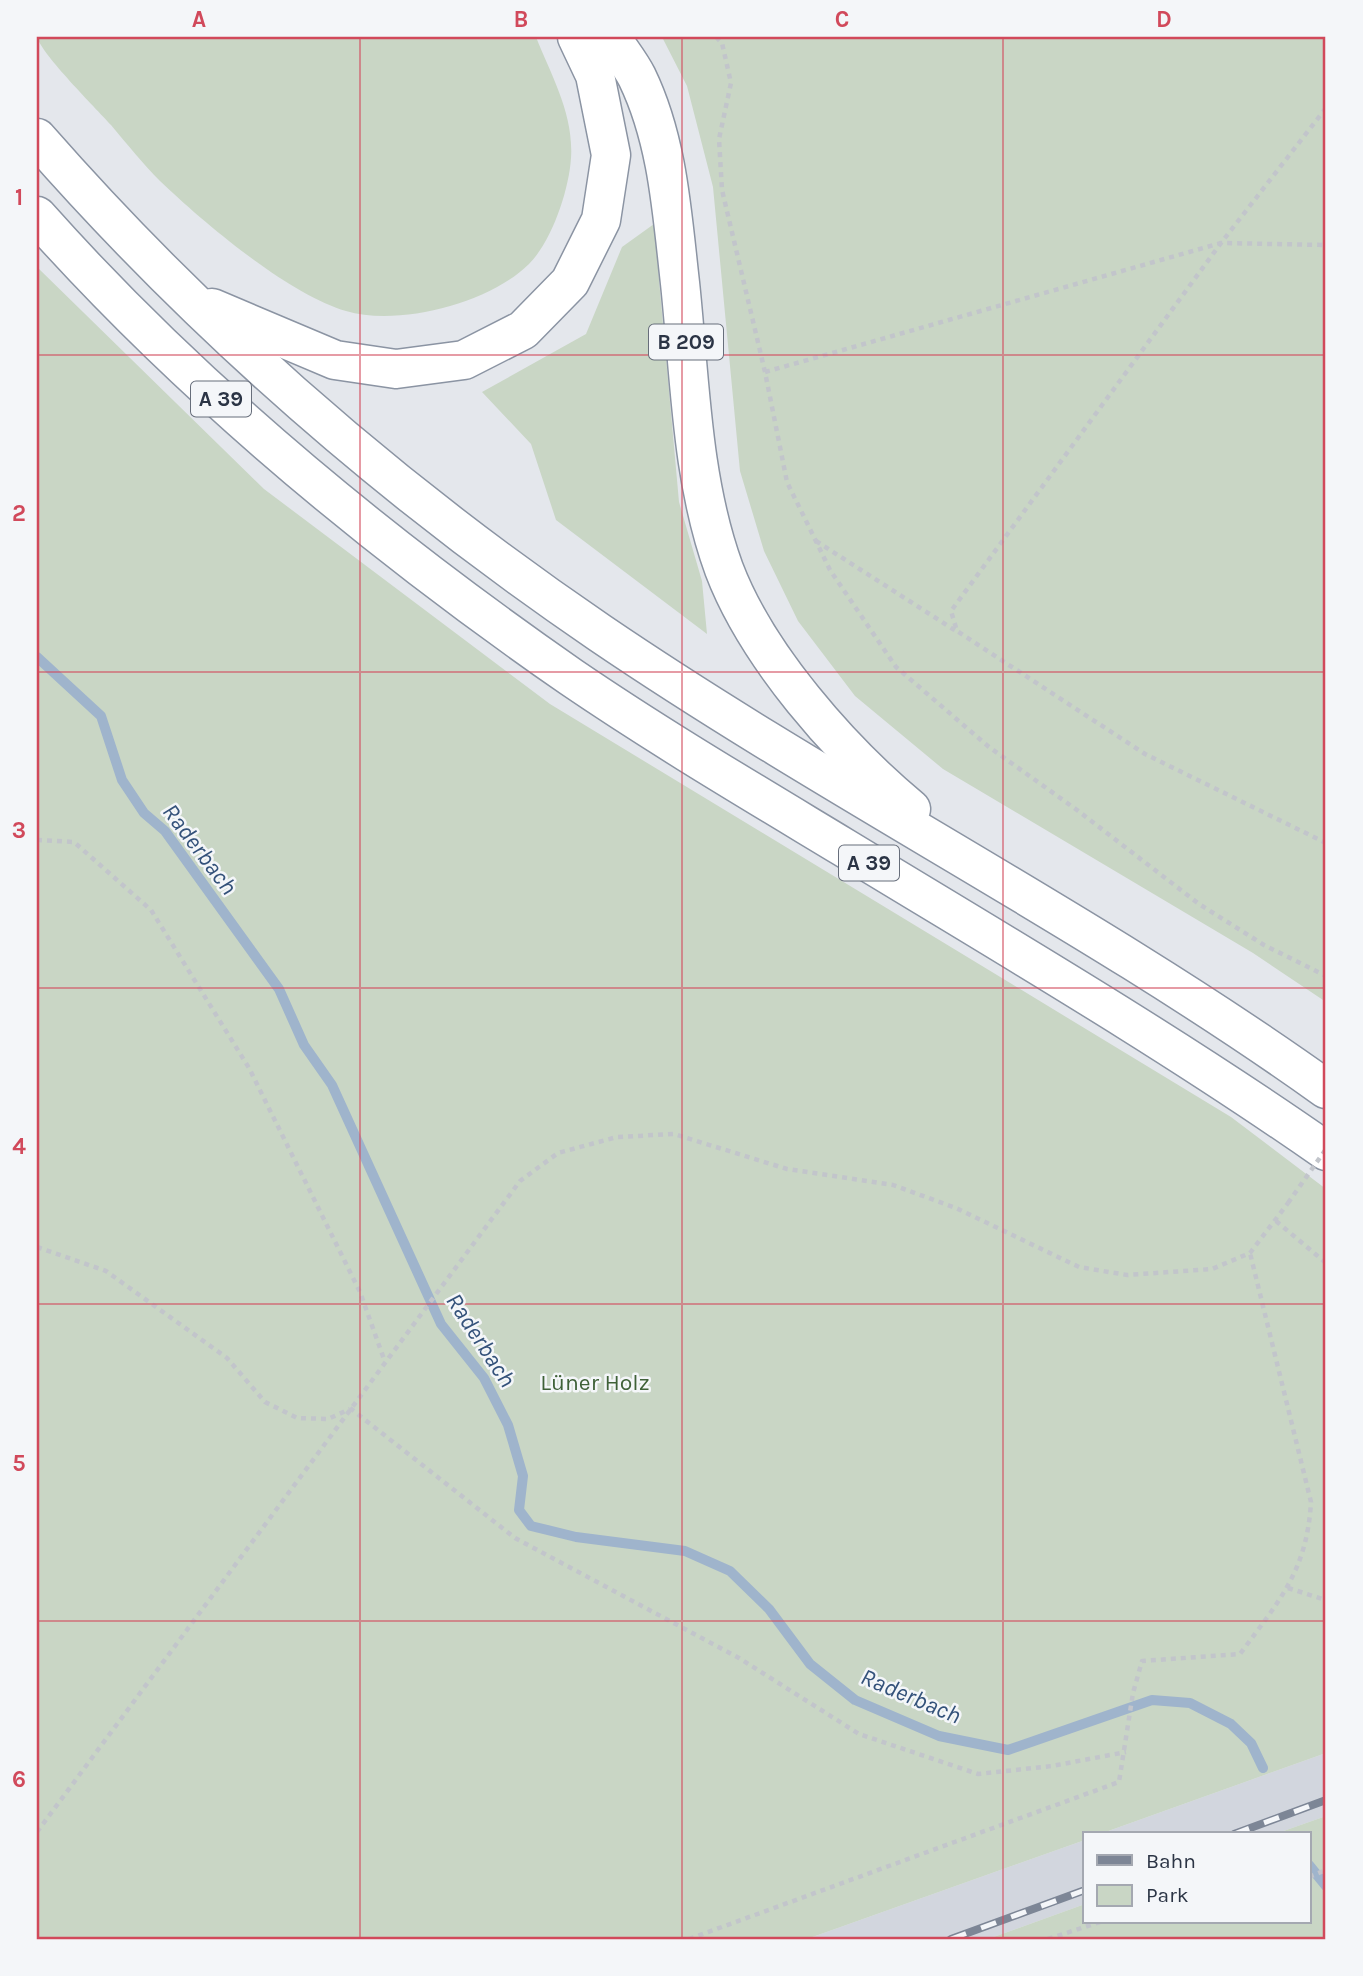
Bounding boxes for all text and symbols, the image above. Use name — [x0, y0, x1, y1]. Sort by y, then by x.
text: A — [192, 6, 206, 33]
text: B — [514, 6, 528, 33]
text: C — [835, 6, 849, 33]
text: D — [1156, 6, 1172, 33]
text: 1 — [15, 184, 23, 211]
road number: B 209 — [649, 324, 723, 360]
road number: A 39 — [191, 382, 251, 416]
text: 2 — [12, 500, 26, 527]
water label: Raderbach — [157, 798, 243, 900]
text: 3 — [12, 817, 26, 844]
road number: A 39 — [839, 846, 899, 880]
text: 4 — [12, 1133, 26, 1160]
water label: Raderbach — [440, 1288, 522, 1392]
park label: Lüner Holz — [540, 1369, 650, 1396]
text: 5 — [12, 1450, 26, 1477]
water label: Raderbach — [857, 1662, 965, 1730]
text: 6 — [12, 1766, 26, 1793]
legend — [1083, 1832, 1310, 1924]
text: Bahn — [1146, 1849, 1196, 1873]
text: Park — [1146, 1883, 1189, 1907]

